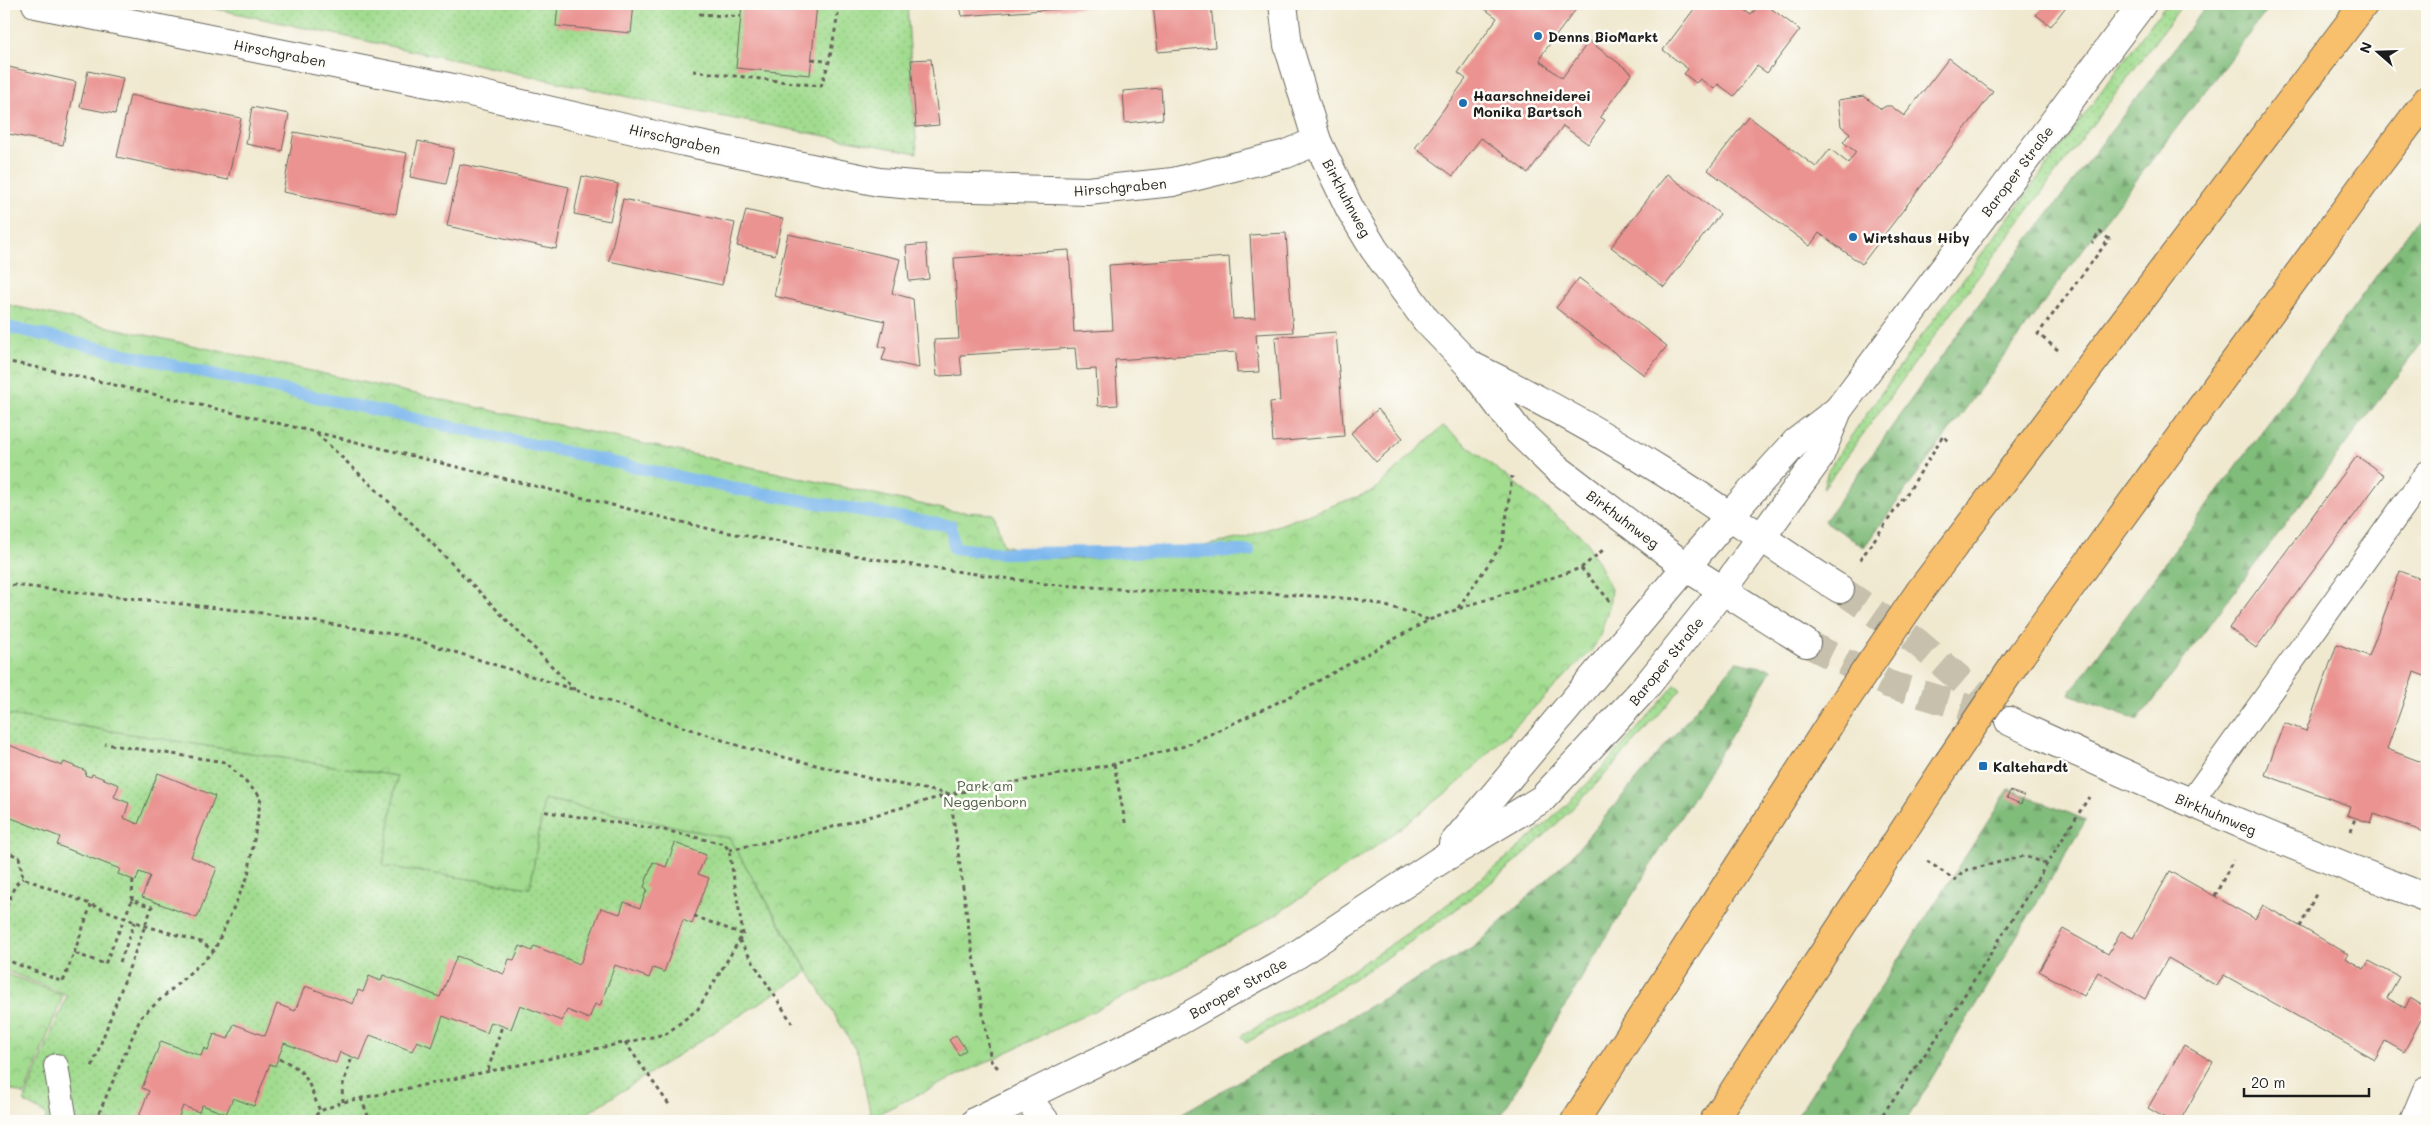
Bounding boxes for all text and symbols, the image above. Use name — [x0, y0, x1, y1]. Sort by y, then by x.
place label: Denns BioMarkt — [1548, 27, 1658, 46]
north arrow — [2354, 28, 2404, 78]
marker: Denns BioMarkt — [1532, 30, 1544, 42]
street label: Hirschgraben — [232, 35, 328, 71]
text: N — [2355, 39, 2376, 56]
place label: Haarschneiderei Monika Bartsch — [1473, 86, 1591, 121]
marker: Haarschneiderei Monika Bartsch — [1457, 97, 1469, 109]
street label: Hirschgraben — [627, 119, 723, 159]
street label: Baroper Straße — [1977, 122, 2057, 220]
street label: Birkhuhnweg — [1318, 155, 1376, 241]
street label: Hirschgraben — [1073, 173, 1167, 201]
place label: Wirtshaus Hiby — [1863, 228, 1970, 247]
marker: Wirtshaus Hiby — [1847, 231, 1859, 243]
street label: Birkhuhnweg — [1583, 485, 1663, 553]
street label: Baroper Straße — [1624, 613, 1708, 709]
place label: Kaltehardt — [1993, 757, 2068, 776]
marker: Kaltehardt — [1977, 760, 1989, 772]
park label: Park am Neggenborn — [943, 776, 1027, 811]
street label: Birkhuhnweg — [2173, 788, 2259, 840]
street label: Baroper Straße — [1186, 953, 1290, 1023]
scale bar — [2244, 1065, 2368, 1097]
text: 20 m — [2251, 1072, 2285, 1092]

